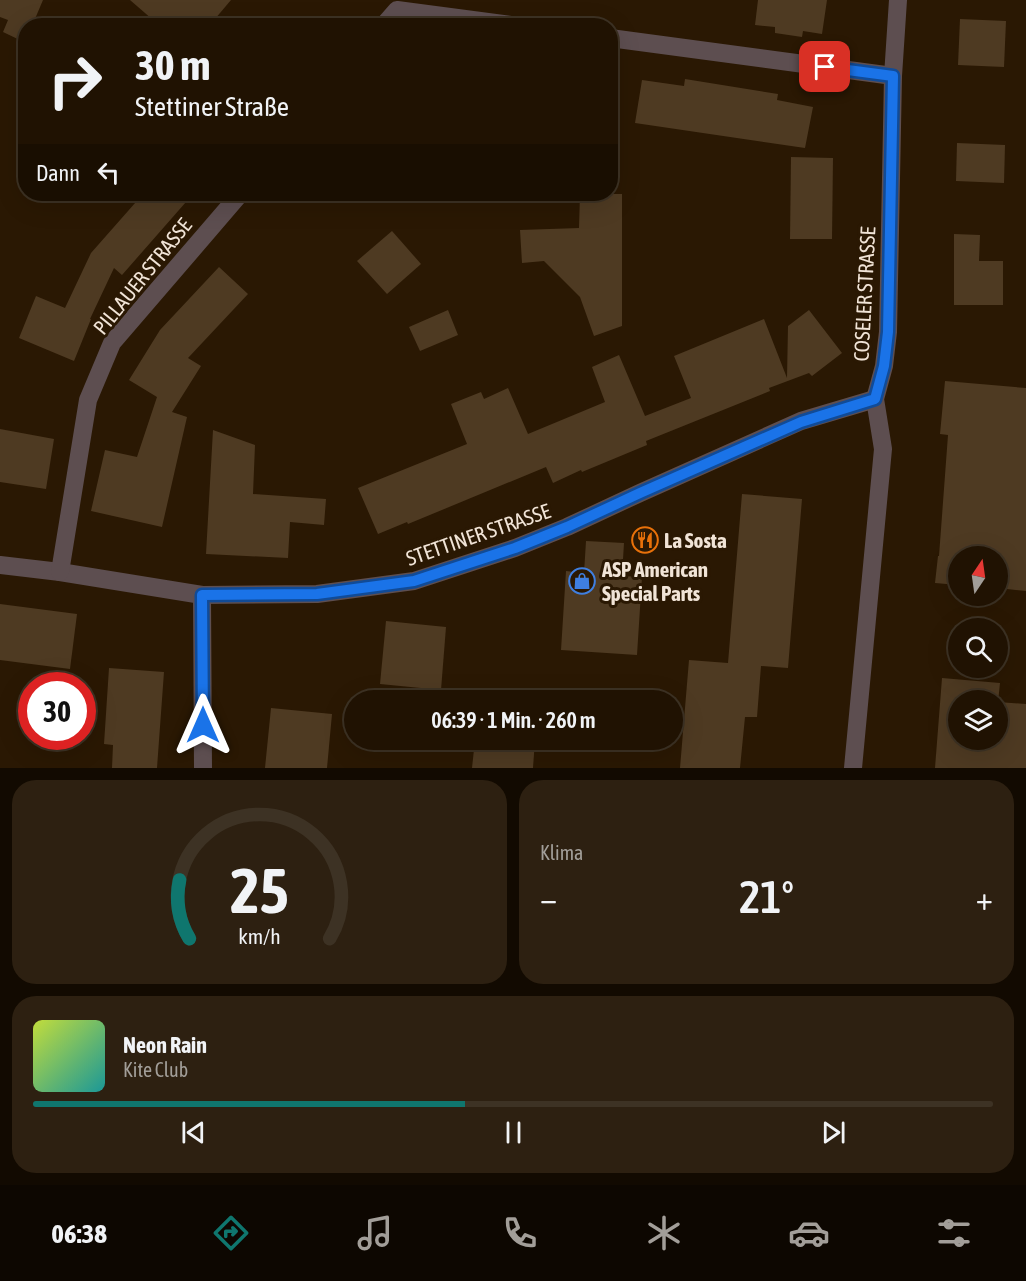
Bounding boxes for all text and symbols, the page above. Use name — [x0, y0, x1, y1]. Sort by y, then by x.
text: 30 m — [135, 41, 210, 89]
pin — [799, 41, 850, 92]
icon: right — [36, 42, 114, 120]
icon: arrive — [808, 50, 841, 83]
text: Stettiner Straße — [135, 91, 289, 122]
icon: left — [92, 156, 125, 189]
text: Dann — [36, 160, 80, 186]
street label: PILLAUER STRASSE — [88, 213, 196, 339]
street label: COSELER STRASSE — [848, 226, 880, 362]
street label: STETTINER STRASSE — [403, 498, 553, 570]
restaurant icon: La Sosta — [630, 525, 660, 555]
place label: La Sosta — [664, 528, 727, 552]
north arrow — [948, 546, 1008, 606]
map controls — [948, 546, 1008, 750]
place label: ASP American Special Parts — [601, 557, 708, 605]
shop icon: ASP American Special Parts — [567, 566, 597, 596]
button: search — [948, 618, 1008, 678]
speed limit sign: 30 — [18, 672, 96, 750]
button: layers — [948, 690, 1008, 750]
position arrow — [171, 693, 235, 757]
text: 06:39 · 1 Min. · 260 m — [431, 707, 596, 733]
text: Klima — [540, 841, 583, 864]
text: 25 — [230, 855, 289, 926]
text: 21° — [739, 871, 794, 923]
text: − — [540, 879, 557, 917]
text: + — [976, 879, 993, 917]
text: km/h — [238, 924, 281, 949]
text: Neon Rain — [123, 1032, 207, 1058]
text: Kite Club — [123, 1058, 188, 1081]
icon: previous — [177, 1116, 210, 1149]
icon: pause — [497, 1116, 530, 1149]
icon: next — [817, 1116, 850, 1149]
icon: directions — [210, 1212, 252, 1254]
icon: music — [354, 1212, 396, 1254]
icon: phone — [499, 1212, 541, 1254]
icon: climate — [643, 1212, 685, 1254]
icon: car — [788, 1212, 830, 1254]
icon: filters — [933, 1212, 975, 1254]
text: 06:38 — [51, 1218, 107, 1249]

